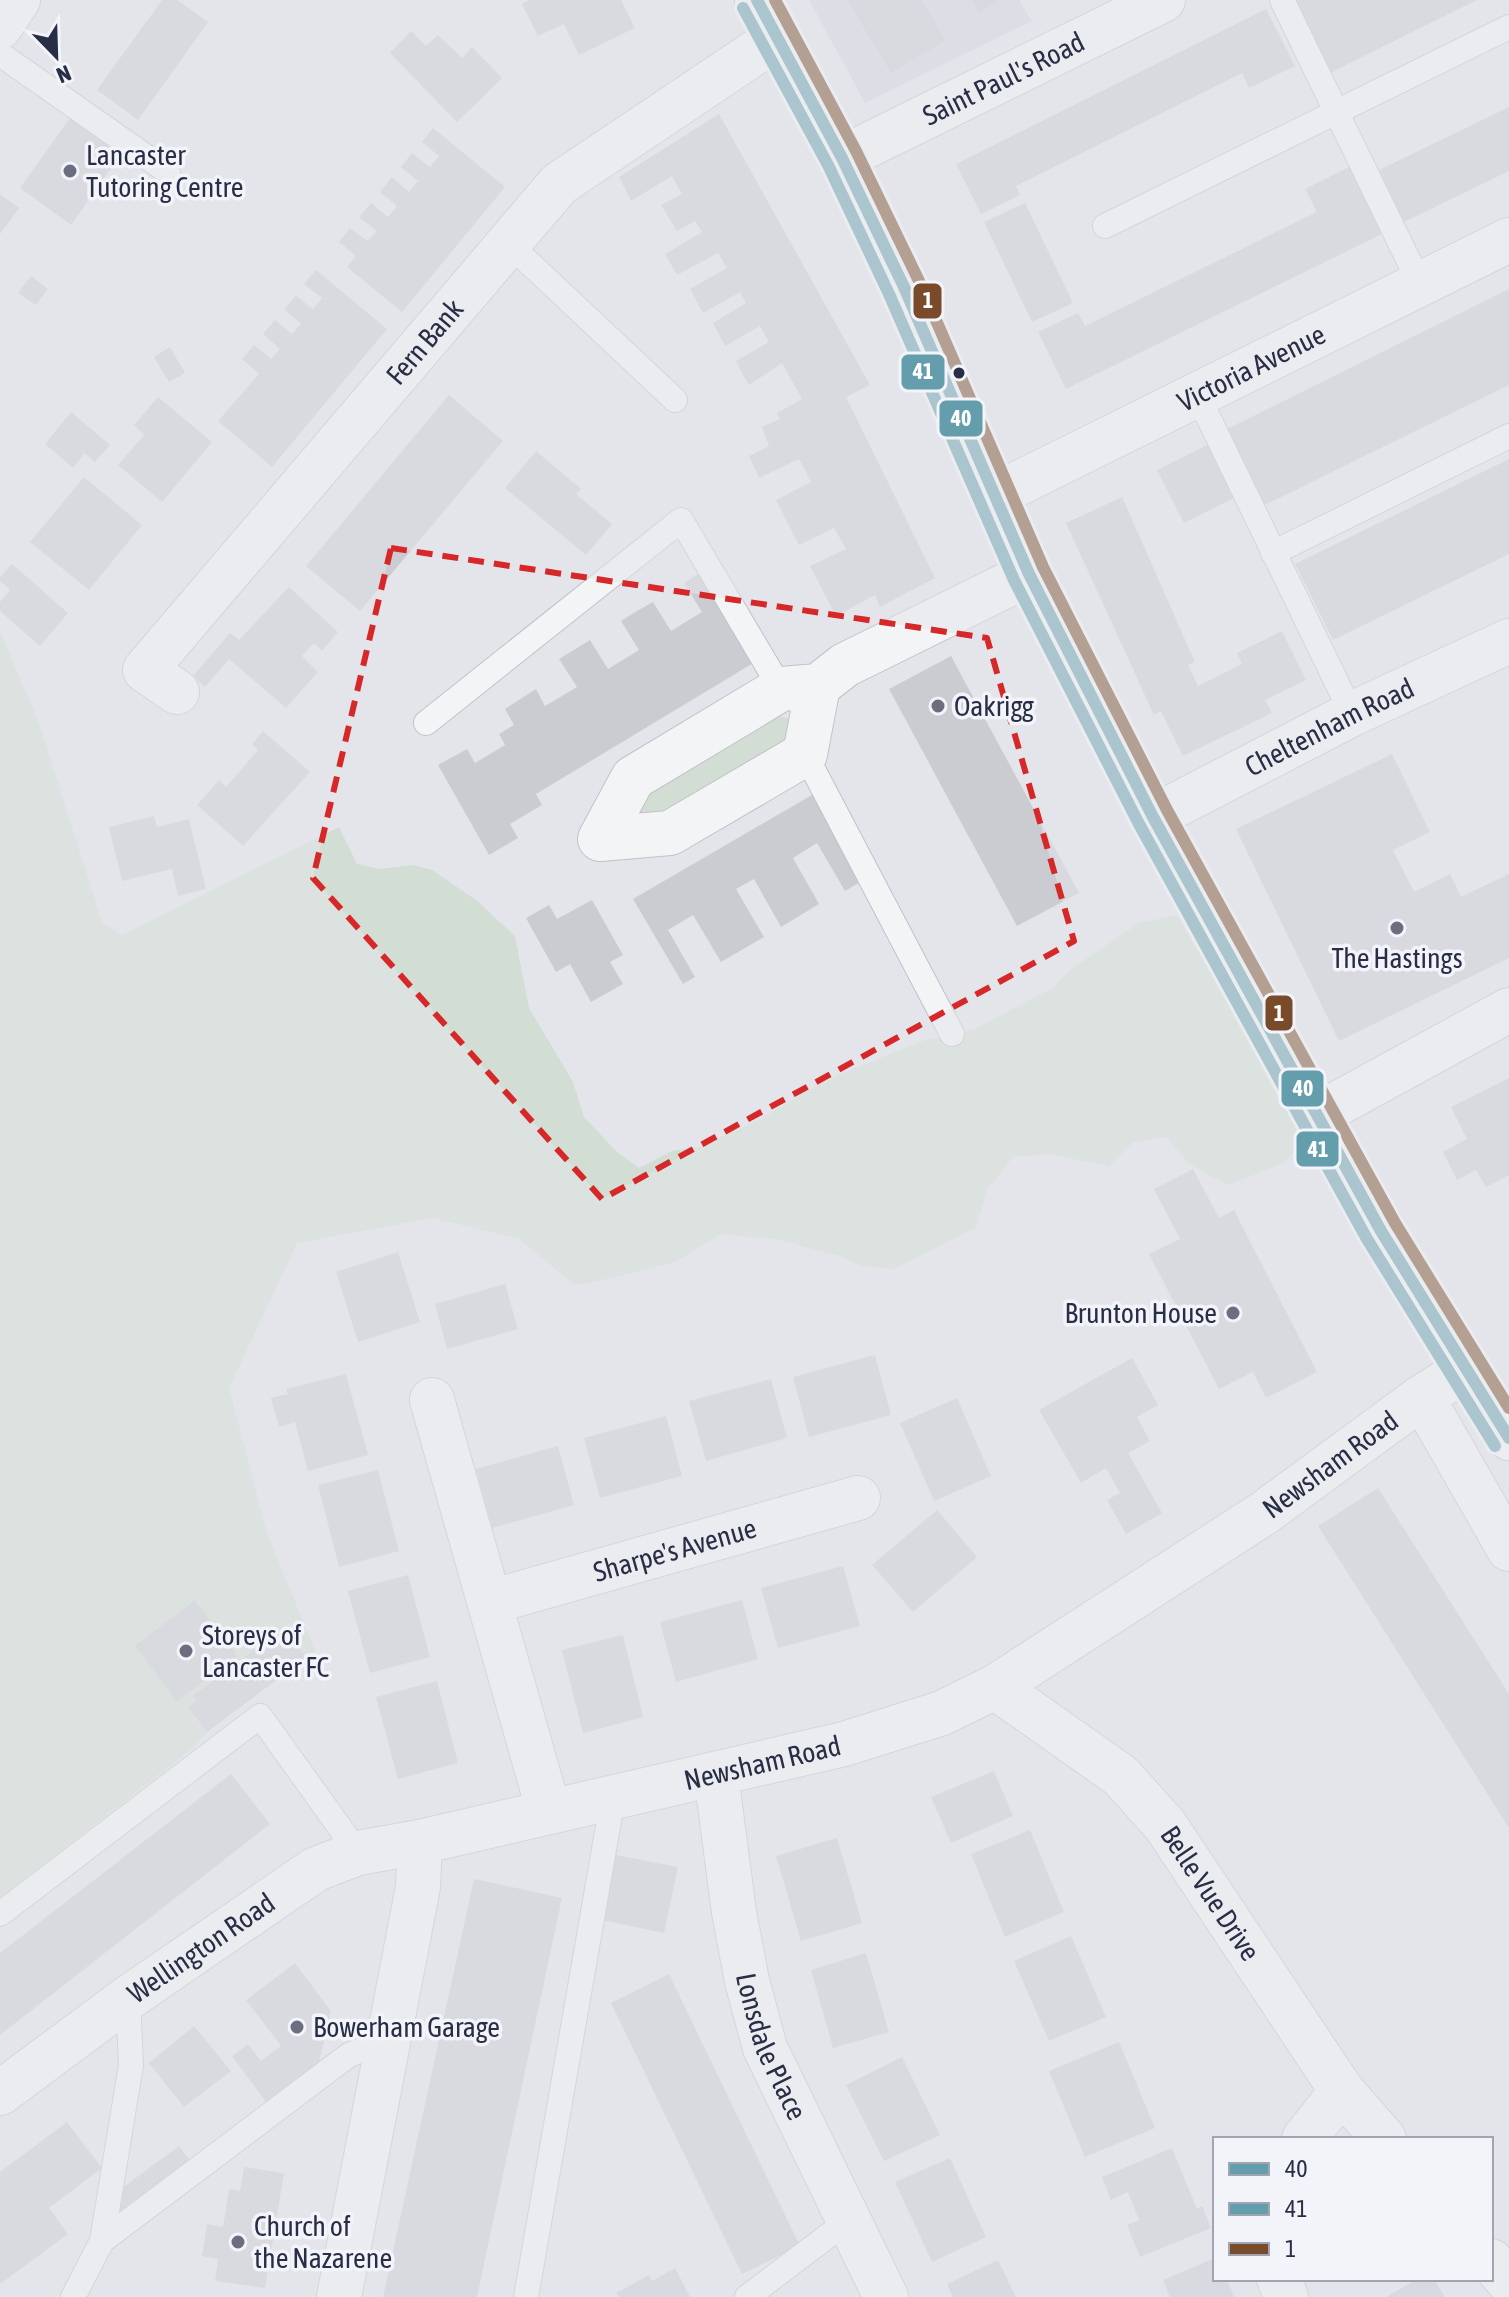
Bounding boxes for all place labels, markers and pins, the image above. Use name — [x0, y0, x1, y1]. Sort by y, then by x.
place label: Lancaster Tutoring Centre — [86, 139, 243, 203]
marker: Lancaster Tutoring Centre — [61, 162, 79, 180]
unlabelled marker — [951, 365, 967, 381]
place label: Oakrigg — [954, 690, 1034, 722]
marker: Oakrigg — [929, 697, 947, 715]
marker: The Hastings — [1388, 919, 1406, 937]
place label: The Hastings — [1331, 942, 1463, 974]
place label: Brunton House — [1064, 1297, 1217, 1329]
marker: Brunton House — [1224, 1304, 1242, 1322]
place label: Storeys of Lancaster FC — [202, 1619, 330, 1683]
marker: Storeys of Lancaster FC — [177, 1642, 195, 1660]
place label: Bowerham Garage — [313, 2011, 500, 2043]
marker: Bowerham Garage — [288, 2018, 306, 2036]
place label: Church of the Nazarene — [254, 2210, 392, 2274]
marker: Church of the Nazarene — [229, 2233, 247, 2251]

